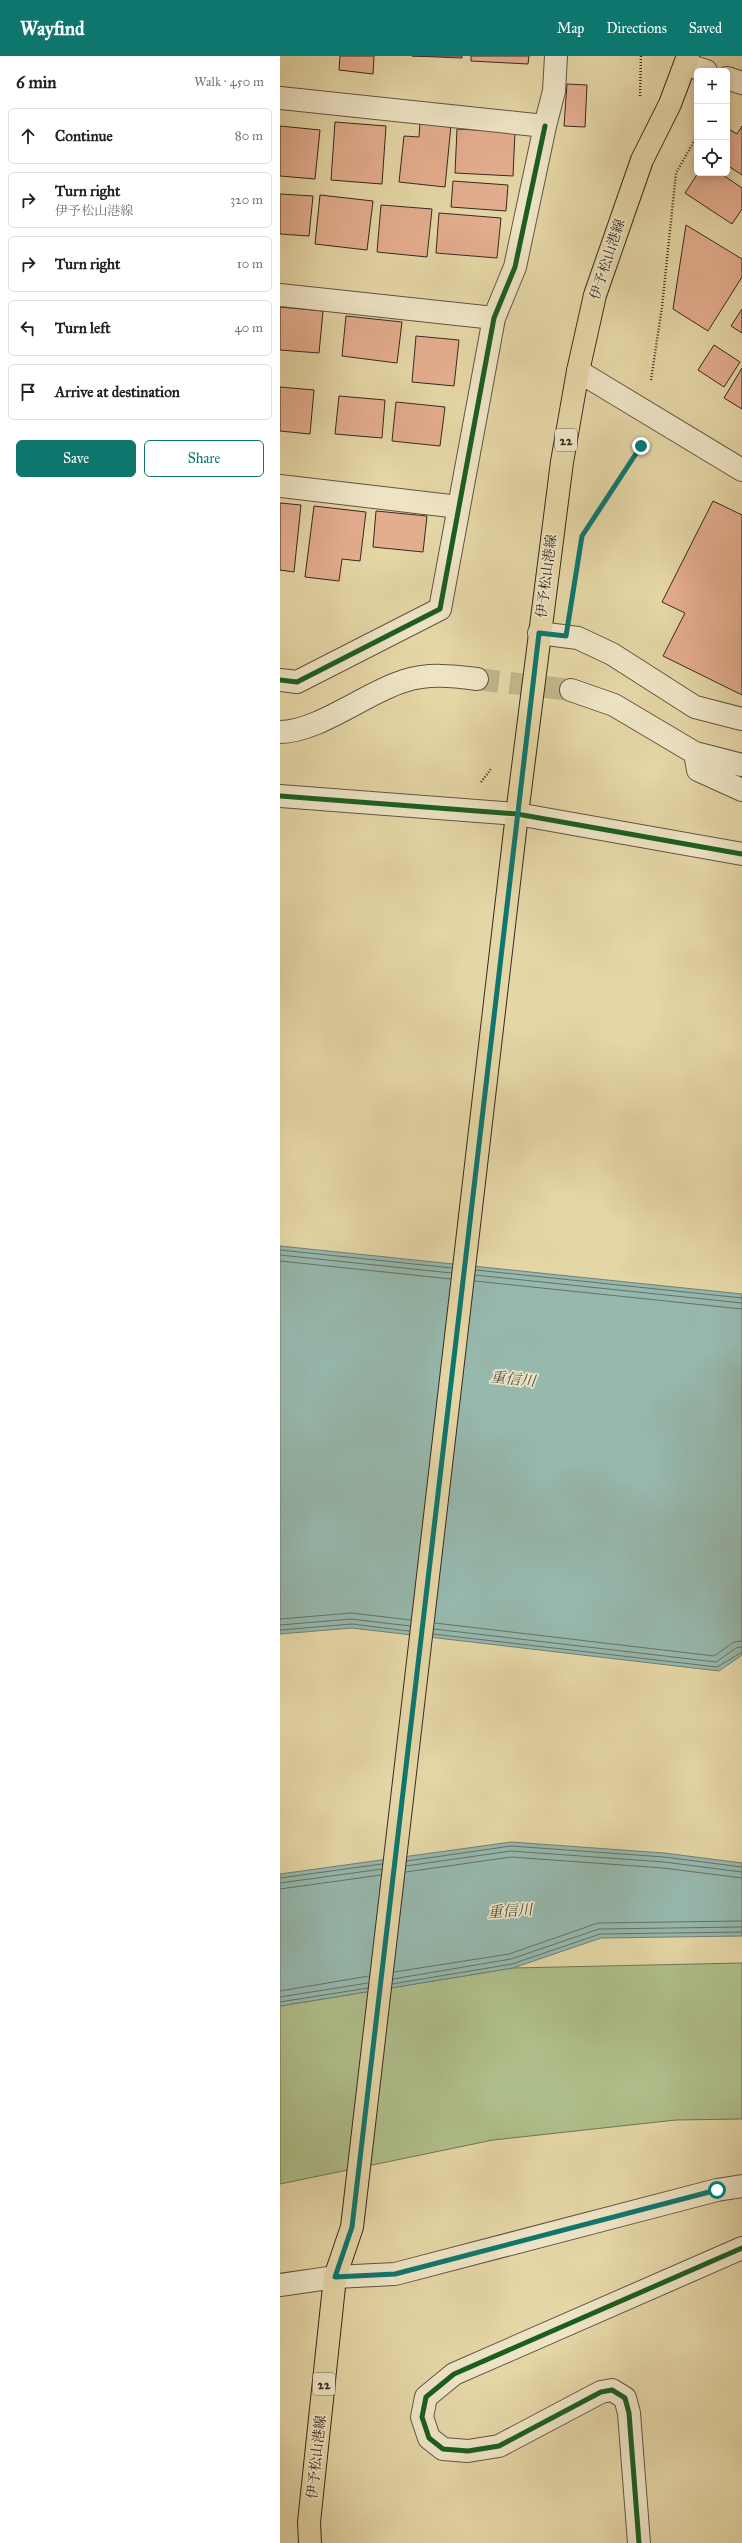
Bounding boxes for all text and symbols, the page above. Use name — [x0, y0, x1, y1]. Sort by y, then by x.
text: Wayfind — [20, 17, 85, 40]
text: Map — [557, 20, 584, 37]
text: Directions — [606, 20, 667, 37]
text: Saved — [689, 20, 722, 37]
map controls — [694, 68, 730, 176]
button: + — [694, 68, 730, 104]
text: 6 min — [16, 72, 57, 93]
text: Walk · 450 m — [194, 74, 264, 90]
button: − — [694, 104, 730, 140]
icon: ahead — [17, 125, 39, 147]
text: Continue — [55, 127, 113, 145]
text: 80 m — [235, 128, 263, 144]
button: locate — [694, 140, 730, 176]
text: Turn right — [55, 182, 120, 200]
icon: right — [17, 189, 39, 211]
text: 320 m — [230, 192, 263, 208]
text: 伊予松山港線 — [55, 203, 133, 219]
street label: 伊予松山港線 — [586, 217, 629, 302]
icon: right — [17, 253, 39, 275]
text: Turn right — [55, 255, 120, 273]
text: 10 m — [237, 256, 263, 272]
icon: left — [17, 317, 39, 339]
text: Turn left — [55, 319, 111, 337]
text: 40 m — [234, 320, 263, 336]
icon: arrive — [17, 381, 39, 403]
text: Arrive at destination — [55, 383, 180, 401]
road number: 22 — [555, 429, 577, 451]
route end — [632, 437, 650, 455]
button: Save — [16, 440, 136, 477]
button: Share — [144, 440, 264, 477]
street label: 伊予松山港線 — [533, 533, 560, 619]
water label: 重信川 — [490, 1368, 538, 1391]
water label: 重信川 — [487, 1900, 535, 1922]
route start — [708, 2181, 726, 2199]
road number: 22 — [313, 2373, 335, 2395]
street label: 伊予松山港線 — [304, 2414, 329, 2500]

